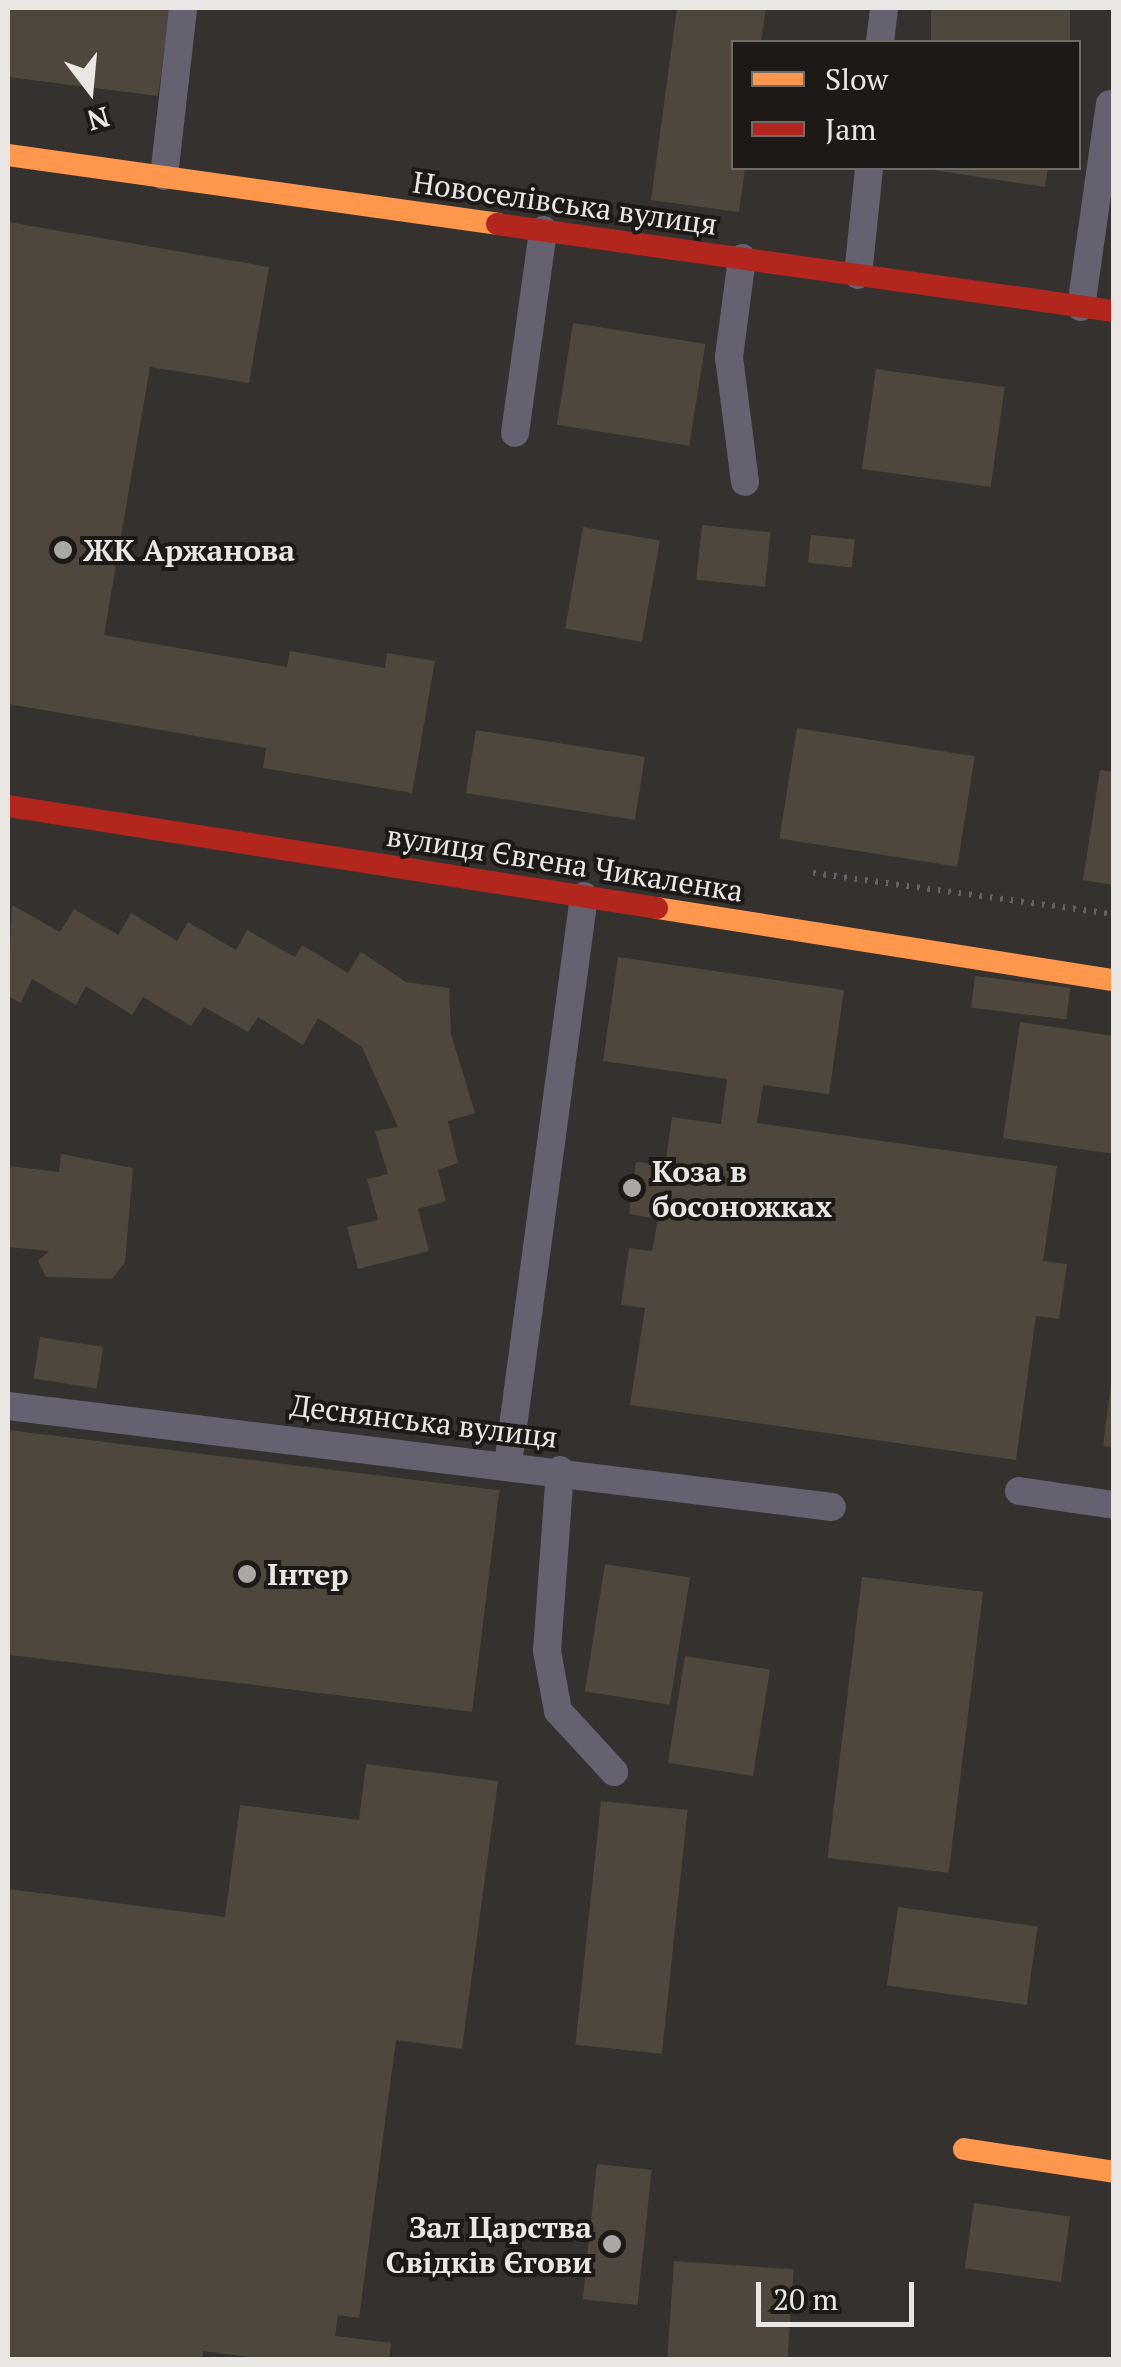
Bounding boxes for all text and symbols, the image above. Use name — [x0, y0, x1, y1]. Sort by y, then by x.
north arrow — [40, 40, 140, 140]
legend — [731, 40, 1081, 170]
text: Slow — [825, 59, 888, 99]
text: N — [83, 99, 114, 140]
text: Jam — [825, 109, 876, 149]
street label: Новоселівська вулиця — [410, 164, 720, 242]
place label: ЖК Аржанова — [83, 532, 295, 568]
marker: ЖК Аржанова — [52, 539, 74, 561]
street label: вулиця Євгена Чикаленка — [384, 817, 746, 909]
place label: Коза в босоножках — [652, 1153, 832, 1224]
marker: Коза в босоножках — [621, 1177, 643, 1199]
street label: Деснянська вулиця — [288, 1387, 560, 1455]
place label: Інтер — [267, 1556, 349, 1592]
marker: Інтер — [236, 1563, 258, 1585]
place label: Зал Царства Свідків Єгови — [386, 2209, 592, 2280]
marker: Зал Царства Свідків Єгови — [601, 2233, 623, 2255]
scale bar — [761, 2262, 918, 2324]
text: 20 m — [773, 2279, 838, 2319]

